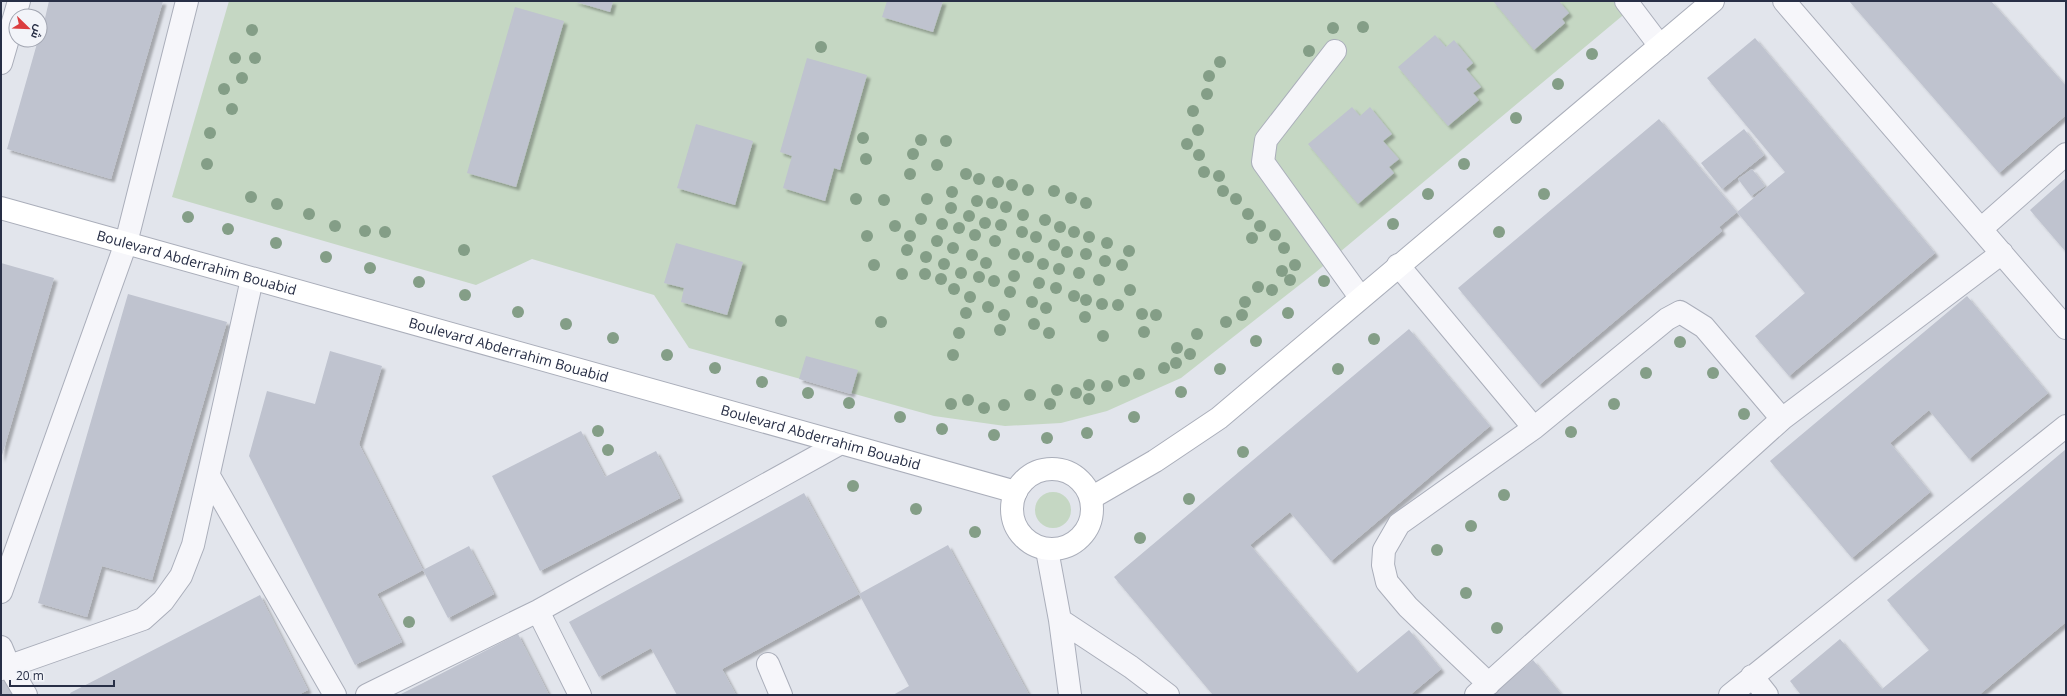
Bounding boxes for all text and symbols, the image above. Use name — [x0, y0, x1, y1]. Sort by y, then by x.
north arrow — [8, 8, 48, 48]
text: ش — [28, 23, 47, 42]
street label: Boulevard Abderrahim Bouabid — [95, 225, 299, 299]
street label: Boulevard Abderrahim Bouabid — [407, 313, 611, 387]
street label: Boulevard Abderrahim Bouabid — [719, 400, 923, 474]
scale bar — [10, 662, 114, 688]
text: 20 m — [16, 667, 44, 684]

